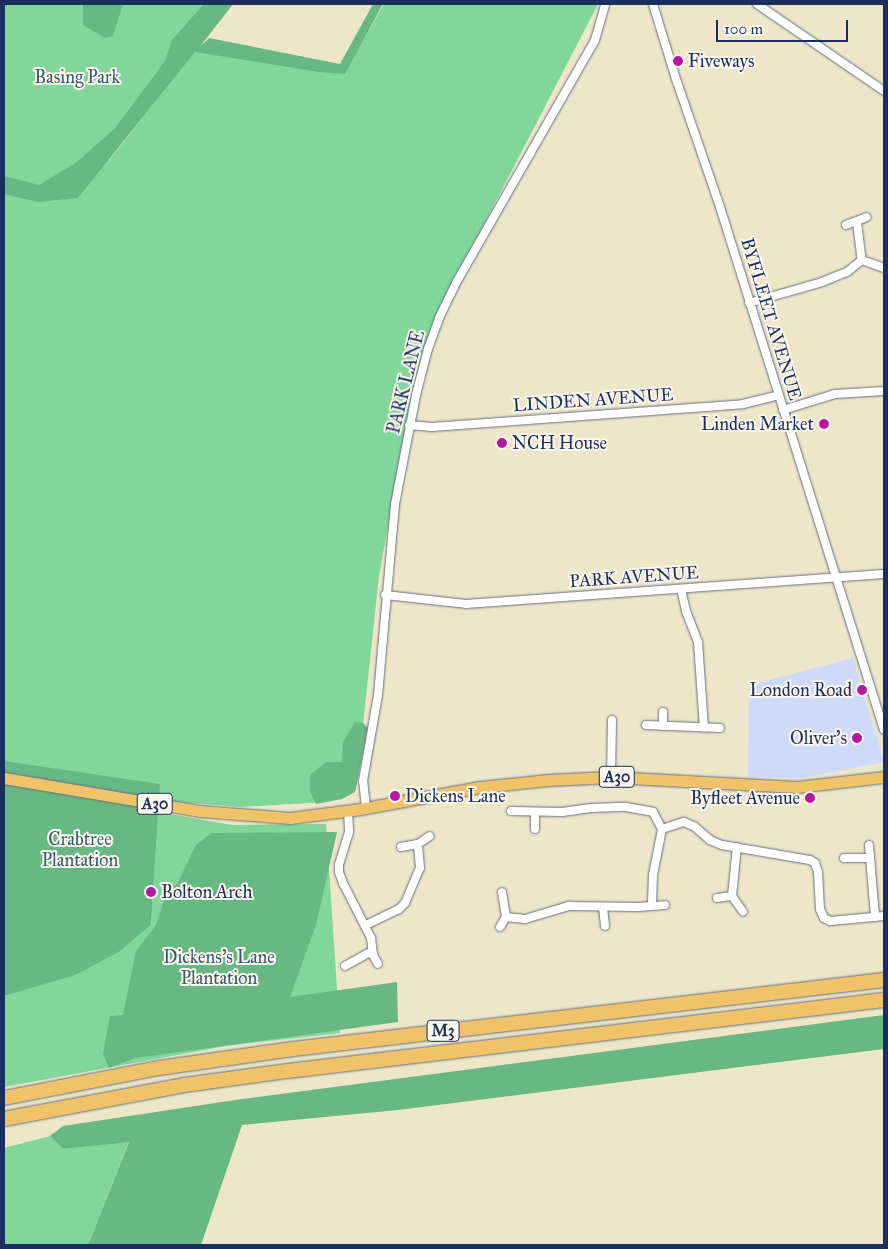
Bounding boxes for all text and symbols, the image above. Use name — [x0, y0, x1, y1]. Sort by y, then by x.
scale bar — [718, 10, 850, 42]
text: 100 m — [724, 20, 763, 38]
place label: Fiveways — [688, 50, 755, 72]
marker: Fiveways — [672, 55, 684, 67]
park label: Basing Park — [34, 66, 120, 88]
street label: BYFLEET AVENUE — [736, 235, 806, 403]
street label: PARK LANE — [383, 328, 429, 436]
street label: LINDEN AVENUE — [512, 384, 674, 416]
place label: Linden Market — [701, 413, 814, 435]
marker: Linden Market — [818, 418, 830, 430]
place label: NCH House — [512, 432, 607, 454]
marker: NCH House — [496, 437, 508, 449]
street label: PARK AVENUE — [568, 562, 700, 592]
place label: London Road — [750, 679, 852, 701]
marker: London Road — [856, 684, 868, 696]
place label: Oliver's — [790, 727, 847, 749]
marker: Oliver's — [851, 732, 863, 744]
road number: A30 — [598, 764, 636, 790]
place label: Dickens Lane — [405, 785, 506, 807]
place label: Byfleet Avenue — [690, 787, 800, 809]
marker: Dickens Lane — [389, 790, 401, 802]
road number: A30 — [136, 791, 174, 818]
marker: Byfleet Avenue — [804, 792, 816, 804]
park label: Crabtree Plantation — [42, 829, 118, 872]
place label: Bolton Arch — [161, 881, 252, 903]
marker: Bolton Arch — [145, 886, 157, 898]
park label: Dickens's Lane Plantation — [163, 947, 275, 990]
road number: M3 — [426, 1018, 460, 1044]

